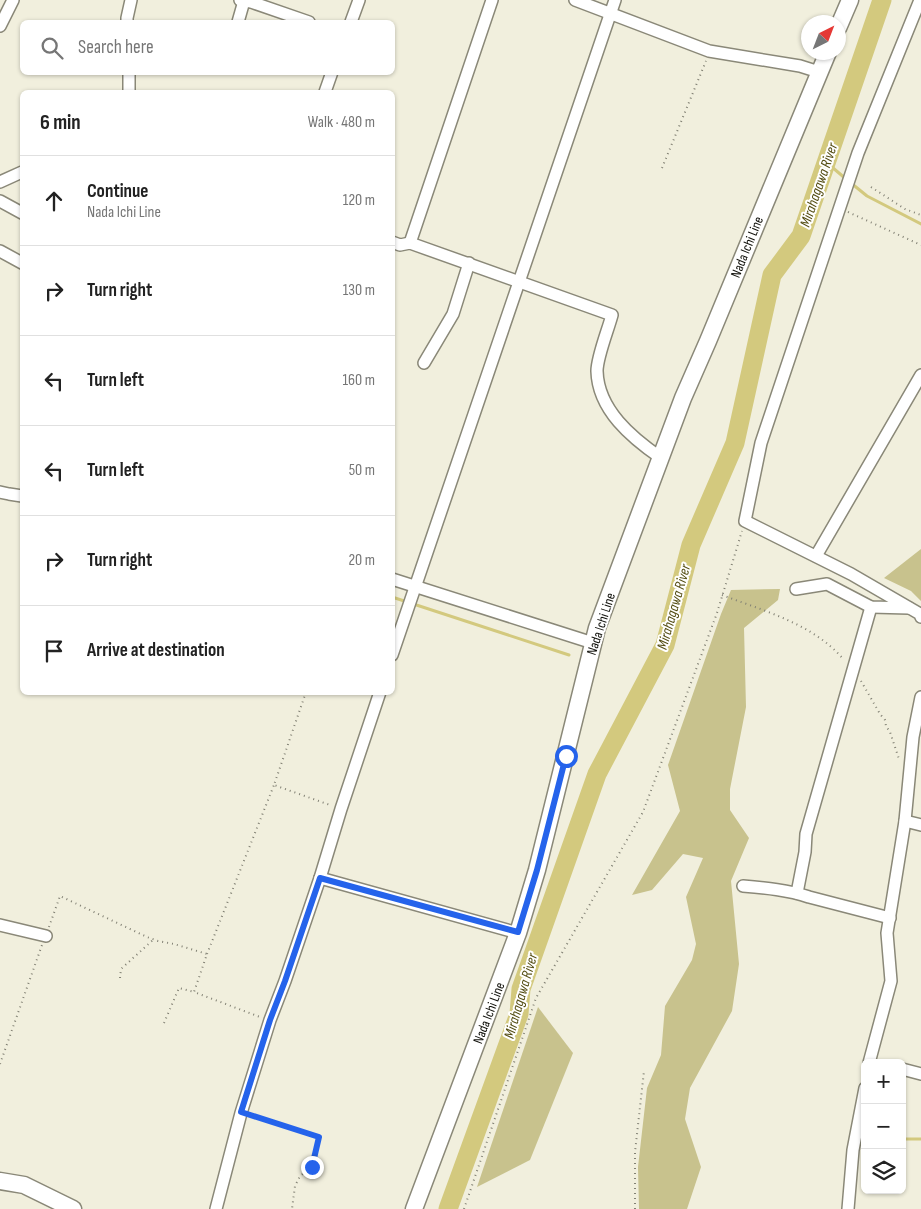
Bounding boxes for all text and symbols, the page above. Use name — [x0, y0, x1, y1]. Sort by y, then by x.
north arrow — [801, 15, 846, 60]
search box — [20, 20, 395, 75]
icon: search — [38, 34, 66, 62]
text: Search here — [78, 36, 154, 59]
text: 6 min — [40, 110, 81, 135]
text: Walk · 480 m — [308, 113, 375, 132]
water label: Mirahagawa River — [796, 140, 843, 230]
text: Continue — [87, 180, 148, 203]
icon: ahead — [40, 187, 68, 215]
text: 120 m — [343, 191, 375, 210]
text: Nada Ichi Line — [87, 203, 161, 222]
street label: Nada Ichi Line — [727, 214, 767, 280]
icon: right — [40, 277, 68, 305]
text: Turn right — [87, 279, 152, 302]
text: 130 m — [343, 281, 375, 300]
icon: left — [40, 367, 68, 395]
text: Turn left — [87, 369, 144, 392]
text: 160 m — [342, 371, 375, 390]
icon: left — [40, 457, 68, 485]
text: Turn left — [87, 459, 144, 482]
text: 50 m — [349, 461, 375, 480]
icon: right — [40, 547, 68, 575]
text: Turn right — [87, 549, 152, 572]
text: 20 m — [348, 551, 375, 570]
water label: Mirahagawa River — [653, 561, 695, 652]
street label: Nada Ichi Line — [583, 591, 619, 657]
icon: arrive — [40, 637, 68, 665]
text: Arrive at destination — [87, 639, 225, 662]
route start — [555, 745, 578, 768]
water label: Mirahagawa River — [500, 950, 542, 1041]
street label: Nada Ichi Line — [469, 980, 509, 1046]
map controls — [861, 1059, 906, 1194]
button: + — [861, 1059, 906, 1104]
button: − — [861, 1104, 906, 1149]
button: layers — [861, 1149, 906, 1194]
route end — [301, 1156, 324, 1179]

